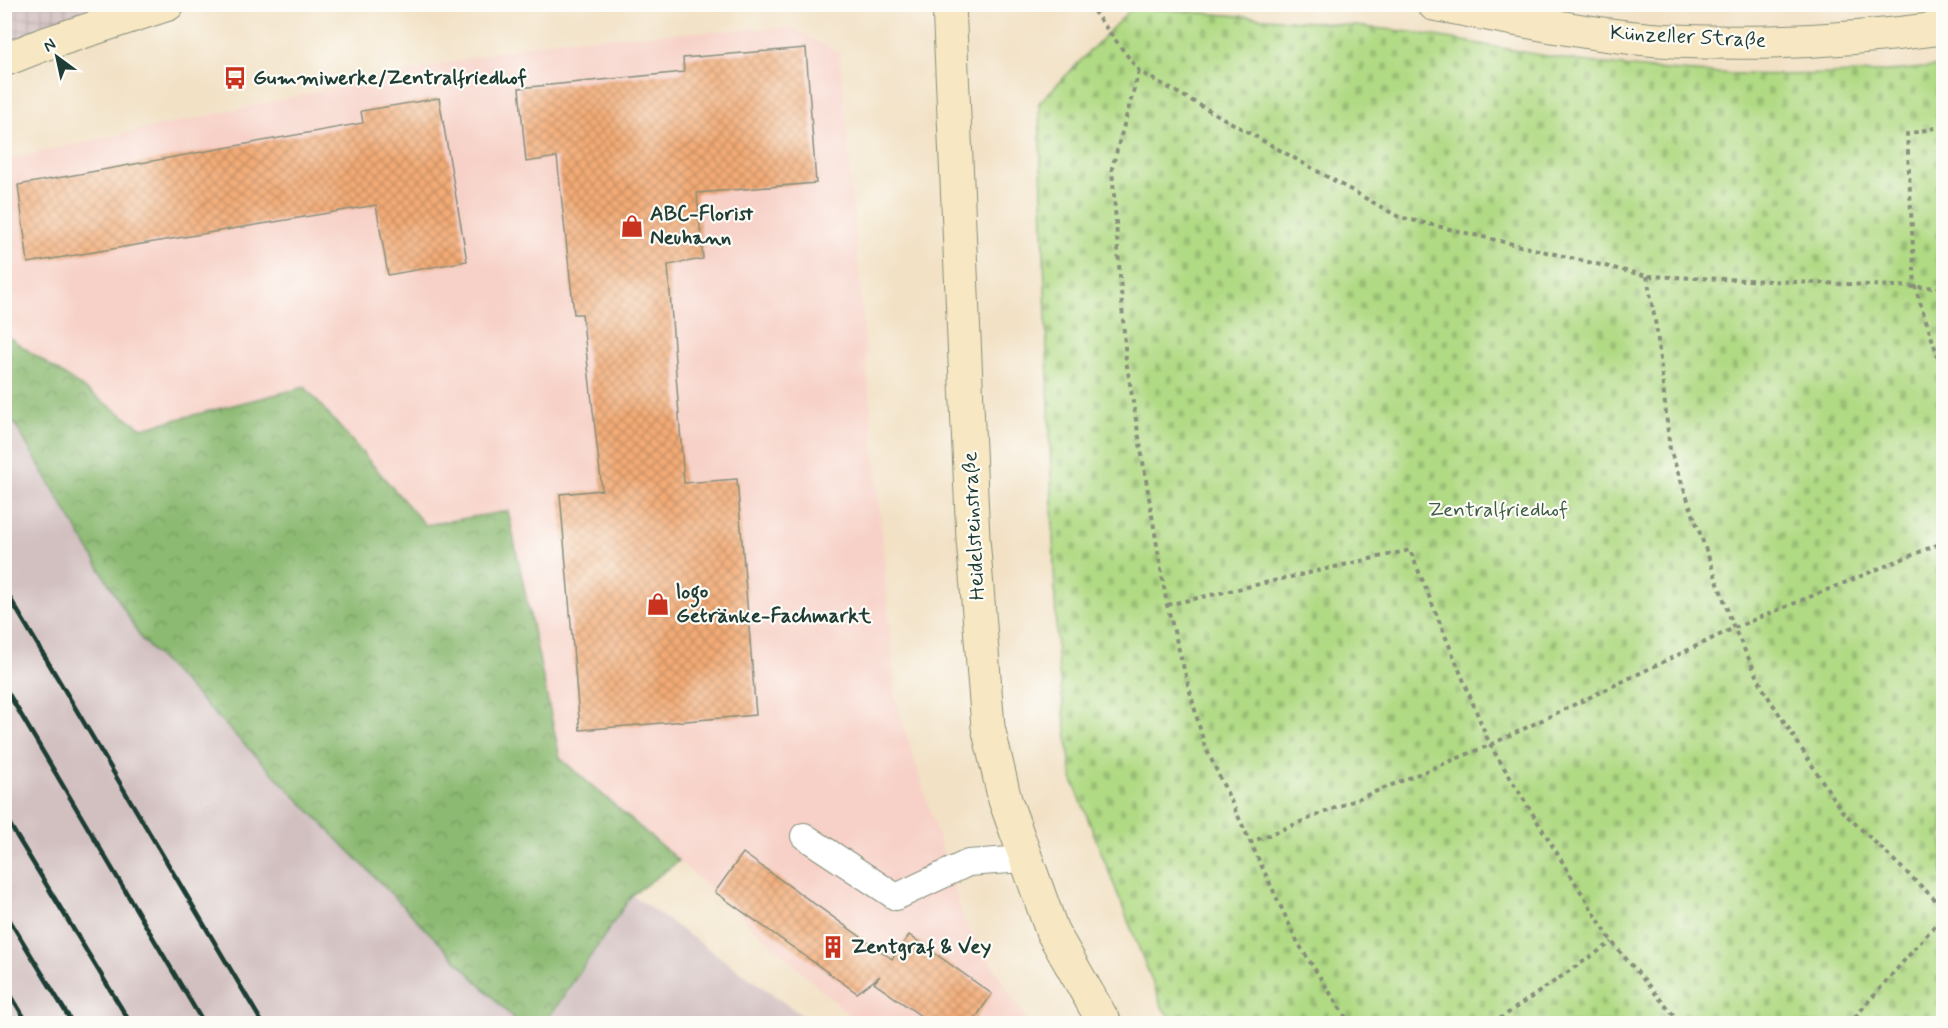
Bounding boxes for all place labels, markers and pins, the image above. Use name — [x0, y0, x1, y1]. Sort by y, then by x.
place label: Gummiwerke/Zentralfriedhof — [253, 64, 527, 92]
bus stop icon: Gummiwerke/Zentralfriedhof — [222, 65, 248, 91]
place label: ABC-Florist Neuhann — [650, 200, 754, 252]
shop icon: ABC-Florist Neuhann — [619, 213, 645, 239]
place label: logo Getränke-Fachmarkt — [676, 578, 872, 630]
shop icon: logo Getränke-Fachmarkt — [645, 591, 671, 617]
place label: Zentgraf & Vey — [851, 933, 992, 961]
building icon: Zentgraf & Vey — [820, 934, 846, 960]

